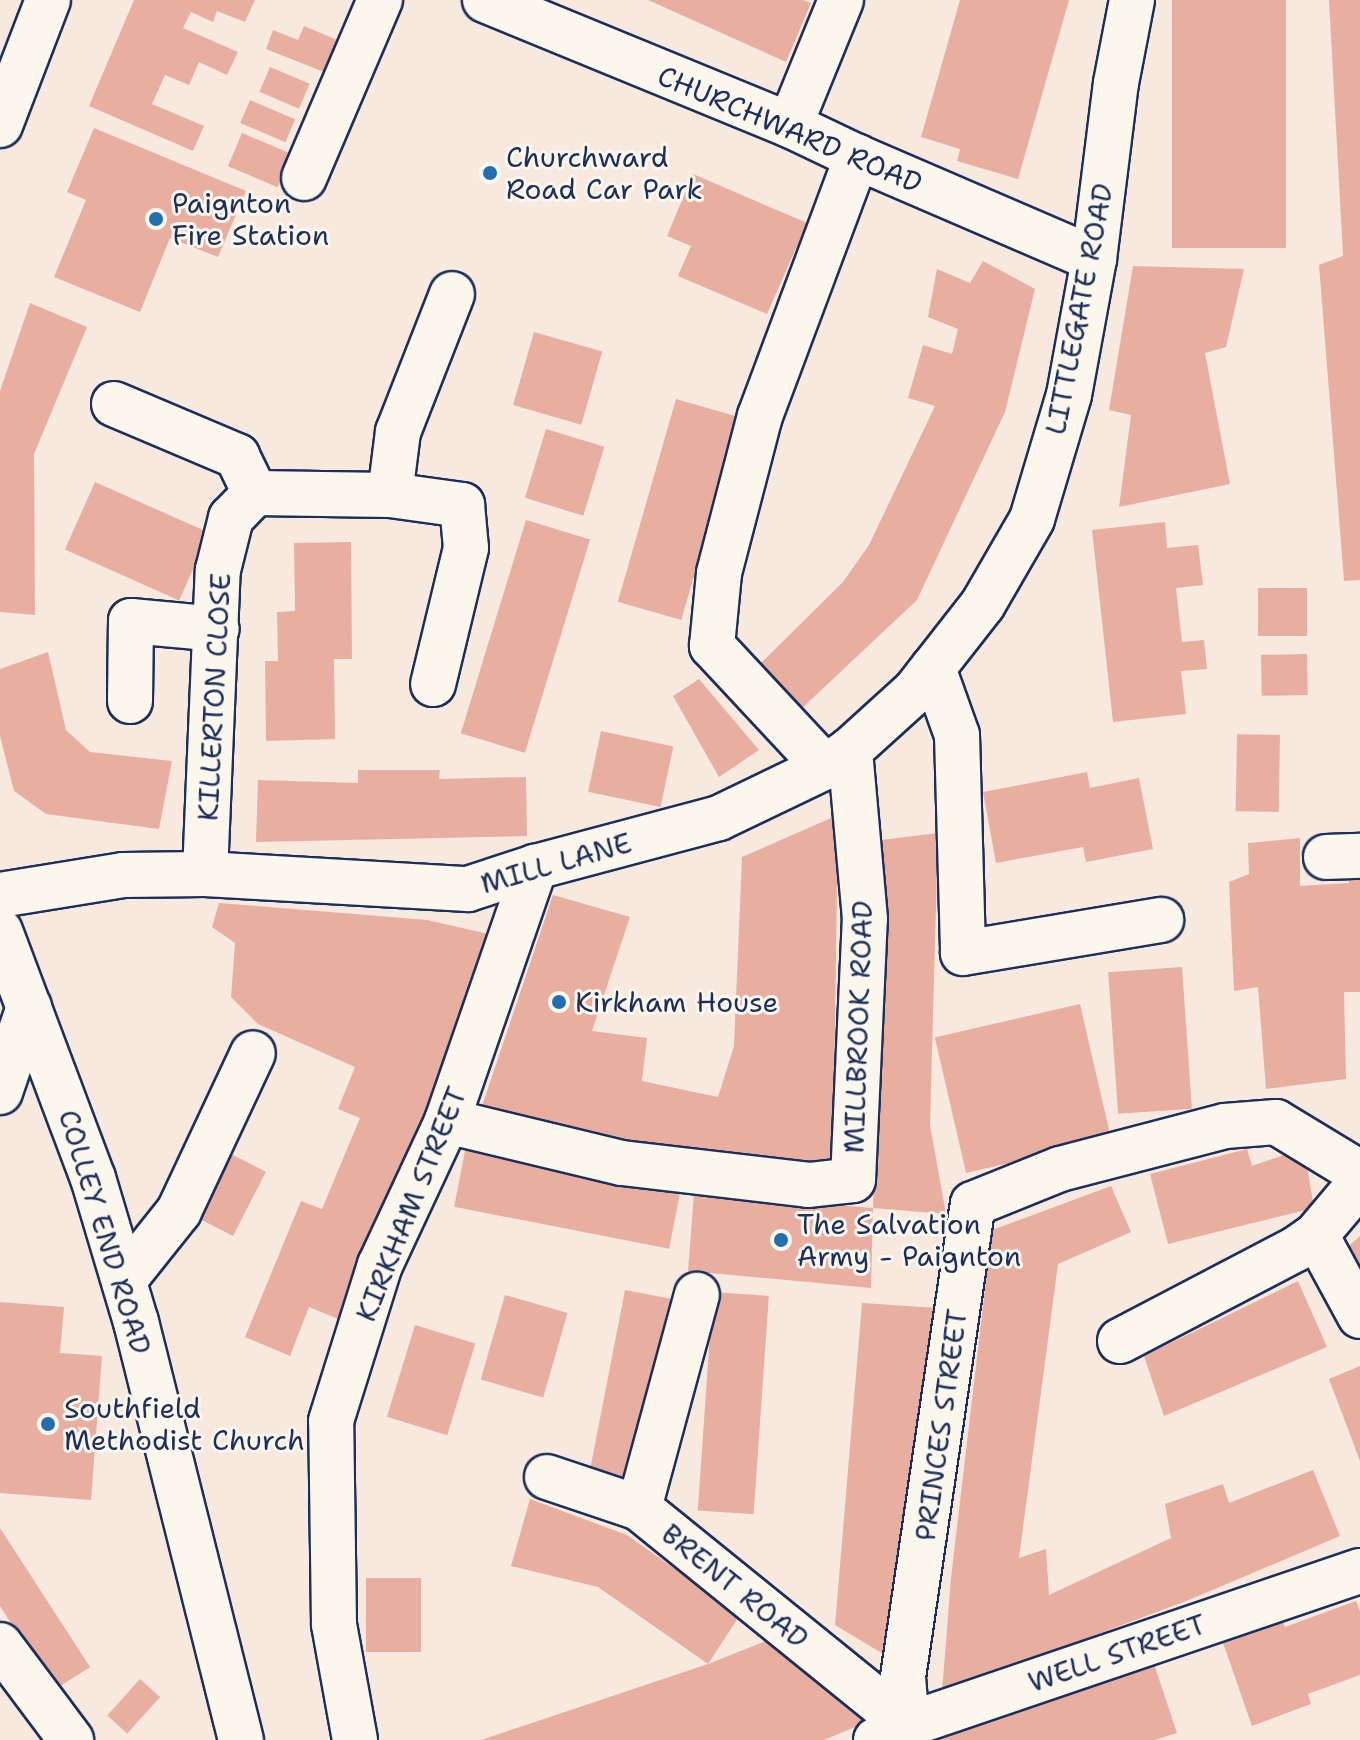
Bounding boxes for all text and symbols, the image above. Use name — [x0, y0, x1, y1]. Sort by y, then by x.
street label: CHURCHWARD ROAD — [653, 58, 927, 200]
place label: Churchward Road Car Park — [506, 140, 703, 206]
marker: Churchward Road Car Park — [481, 164, 499, 182]
street label: LITTLEGATE ROAD — [1038, 181, 1120, 437]
place label: Paignton Fire Station — [172, 186, 329, 252]
marker: Paignton Fire Station — [147, 210, 165, 228]
street label: KILLERTON CLOSE — [191, 572, 237, 822]
street label: MILL LANE — [477, 825, 635, 901]
street label: MILLBROOK ROAD — [837, 900, 879, 1154]
place label: Kirkham House — [575, 985, 778, 1019]
marker: Kirkham House — [550, 993, 568, 1011]
street label: KIRKHAM STREET — [349, 1082, 473, 1326]
street label: COLLEY END ROAD — [52, 1106, 158, 1358]
place label: The Salvation Army - Paignton — [797, 1207, 1021, 1273]
marker: The Salvation Army - Paignton — [772, 1231, 790, 1249]
street label: PRINCES STREET — [908, 1307, 974, 1543]
place label: Southfield Methodist Church — [64, 1391, 305, 1457]
marker: Southfield Methodist Church — [39, 1415, 57, 1433]
street label: BRENT ROAD — [655, 1517, 815, 1655]
street label: WELL STREET — [1024, 1607, 1210, 1699]

